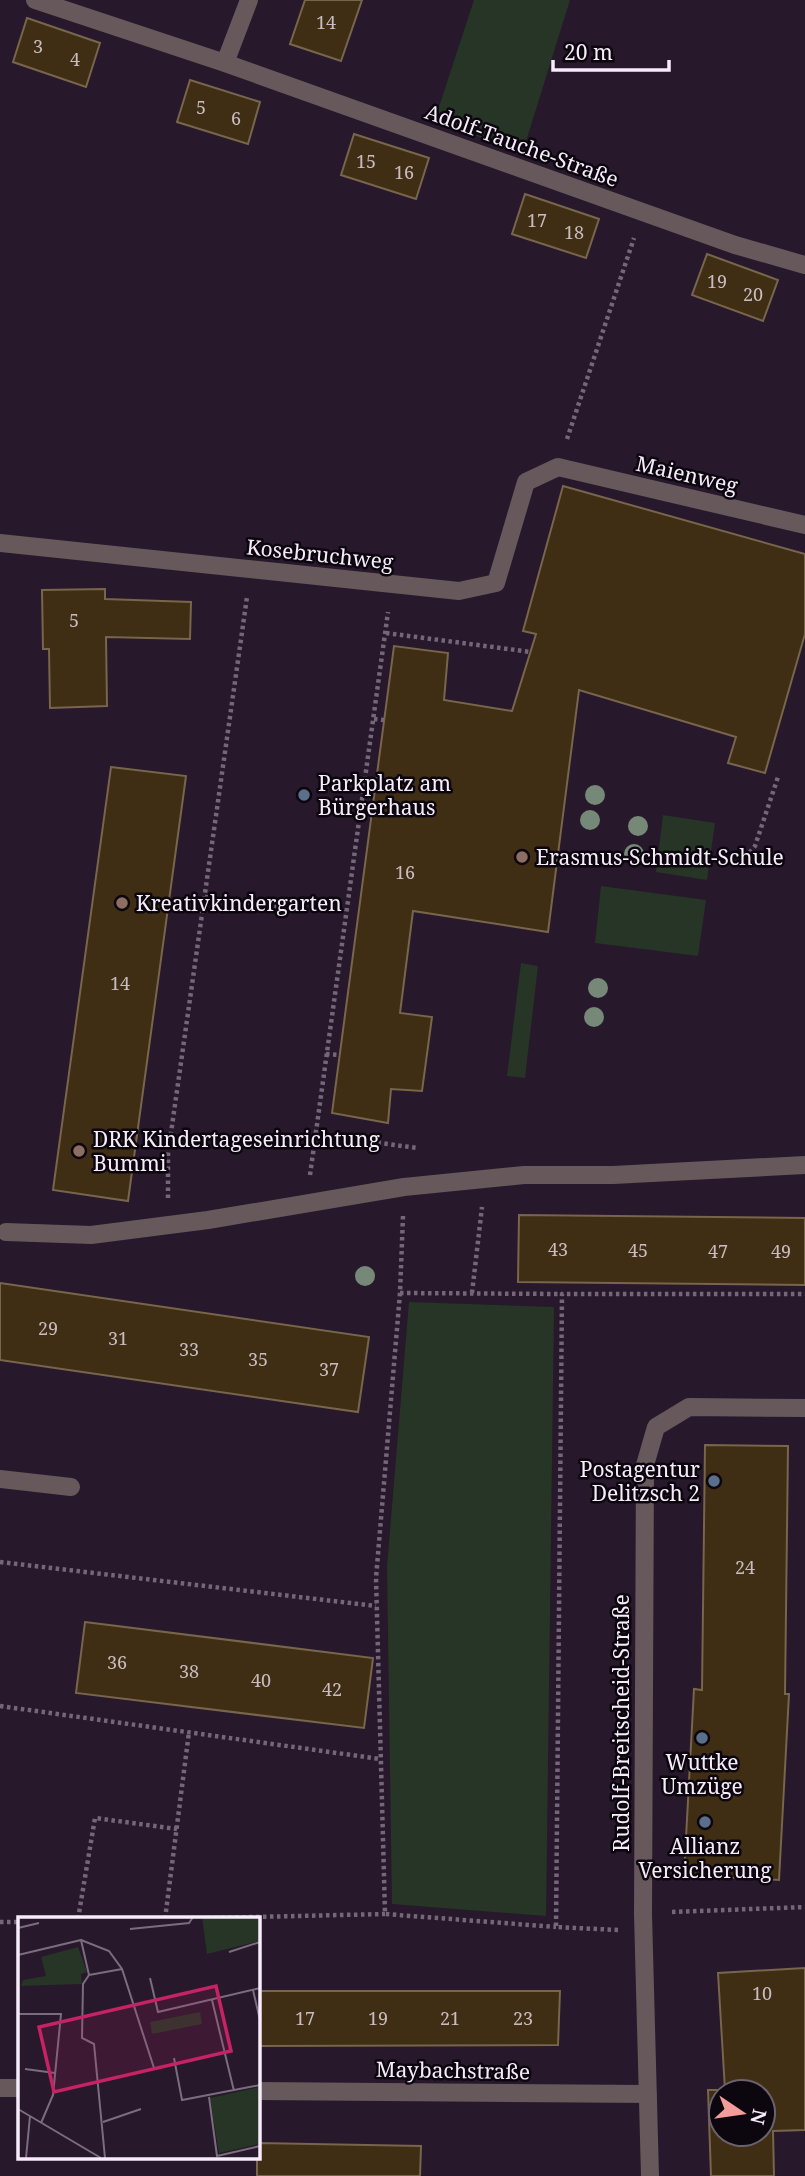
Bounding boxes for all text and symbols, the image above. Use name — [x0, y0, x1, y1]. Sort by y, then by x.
house number: 14 — [316, 10, 336, 34]
scale bar — [553, 28, 668, 72]
house number: 3 — [33, 34, 43, 58]
text: 20 m — [564, 38, 613, 66]
house number: 4 — [70, 47, 80, 71]
house number: 5 — [196, 95, 206, 119]
street label: Adolf-Tauche-Straße — [421, 97, 623, 193]
house number: 6 — [231, 106, 241, 130]
house number: 15 — [356, 149, 376, 173]
house number: 16 — [394, 160, 414, 184]
house number: 17 — [527, 208, 547, 232]
house number: 18 — [564, 220, 584, 244]
house number: 19 — [707, 269, 727, 293]
house number: 20 — [743, 282, 763, 306]
street label: Maienweg — [633, 449, 741, 499]
street label: Kosebruchweg — [245, 532, 396, 576]
house number: 5 — [69, 608, 79, 632]
place label: Parkplatz am Bürgerhaus — [318, 769, 451, 821]
marker: Parkplatz am Bürgerhaus — [296, 787, 312, 803]
place label: Erasmus-Schmidt-Schule — [536, 843, 784, 871]
marker: Erasmus-Schmidt-Schule — [514, 849, 530, 865]
house number: 16 — [395, 860, 415, 884]
place label: Kreativkindergarten — [136, 889, 342, 917]
marker: Kreativkindergarten — [114, 895, 130, 911]
house number: 14 — [110, 971, 130, 995]
place label: DRK Kindertageseinrichtung Bummi — [93, 1125, 380, 1177]
marker: DRK Kindertageseinrichtung Bummi — [71, 1143, 87, 1159]
house number: 43 — [548, 1237, 568, 1261]
house number: 45 — [628, 1238, 648, 1262]
house number: 47 — [708, 1239, 728, 1263]
house number: 49 — [771, 1239, 791, 1263]
house number: 29 — [38, 1316, 58, 1340]
house number: 31 — [108, 1326, 128, 1350]
house number: 33 — [179, 1337, 199, 1361]
house number: 35 — [248, 1347, 268, 1371]
house number: 37 — [319, 1357, 339, 1381]
place label: Postagentur Delitzsch 2 — [580, 1455, 700, 1507]
marker: Postagentur Delitzsch 2 — [706, 1473, 722, 1489]
house number: 24 — [735, 1555, 755, 1579]
street label: Rudolf-Breitscheid-Straße — [607, 1594, 635, 1852]
house number: 36 — [107, 1650, 127, 1674]
house number: 38 — [179, 1659, 199, 1683]
house number: 40 — [251, 1668, 271, 1692]
house number: 42 — [322, 1677, 342, 1701]
marker: Wuttke Umzüge — [694, 1730, 710, 1746]
place label: Wuttke Umzüge — [661, 1748, 743, 1800]
marker: Allianz Versicherung — [697, 1814, 713, 1830]
place label: Allianz Versicherung — [638, 1832, 772, 1884]
inset map — [18, 1917, 259, 2158]
house number: 10 — [752, 1981, 772, 2005]
house number: 17 — [295, 2006, 315, 2030]
house number: 19 — [368, 2006, 388, 2030]
house number: 21 — [440, 2006, 460, 2030]
house number: 23 — [513, 2006, 533, 2030]
street label: Maybachstraße — [376, 2055, 530, 2085]
north arrow — [707, 2078, 777, 2148]
text: N — [744, 2107, 773, 2127]

